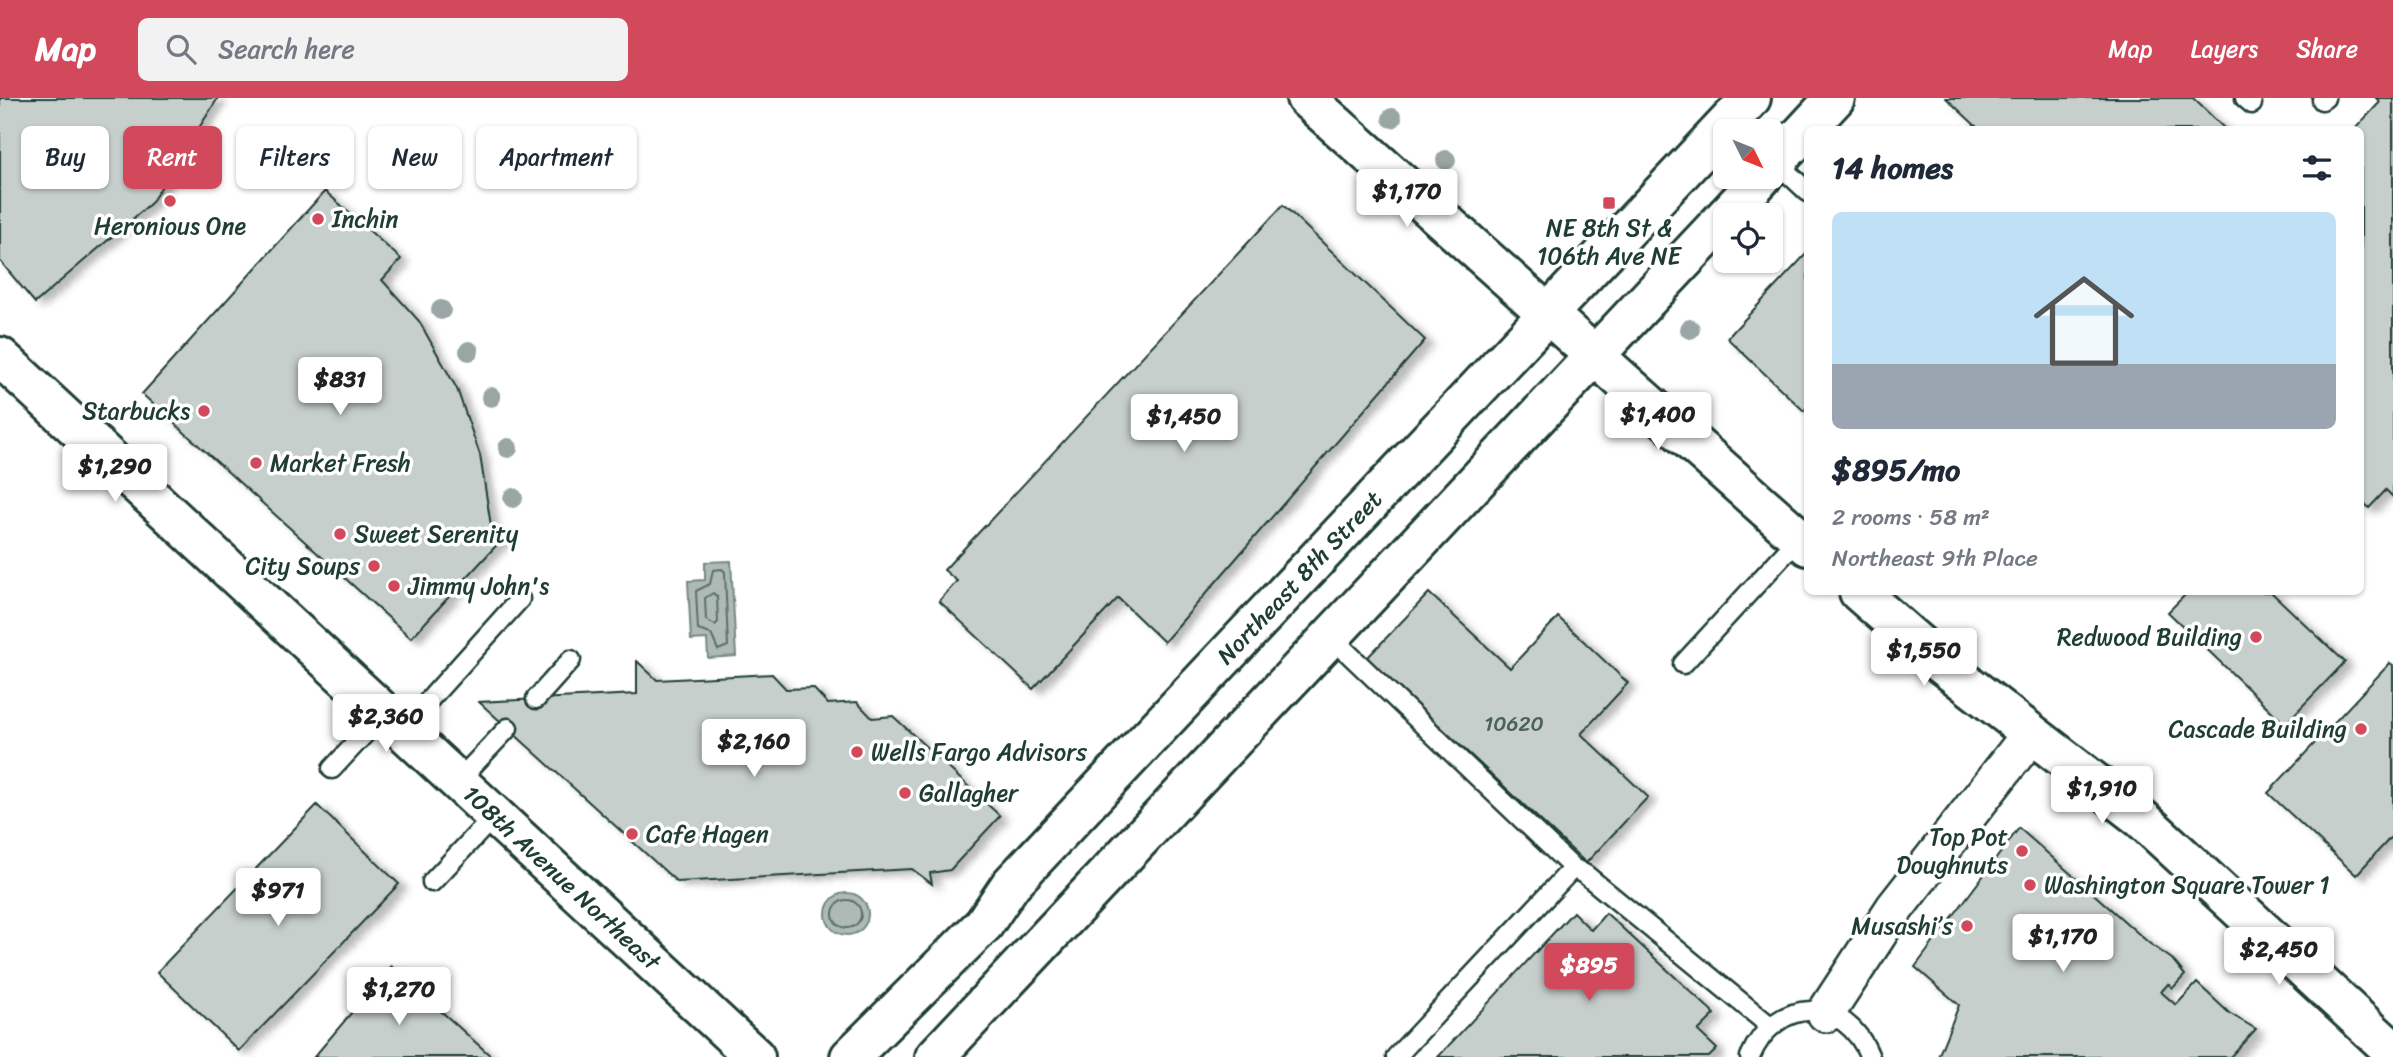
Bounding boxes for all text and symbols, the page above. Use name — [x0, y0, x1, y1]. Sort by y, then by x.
search box — [138, 18, 628, 81]
text: Map — [35, 20, 96, 78]
text: Search here — [218, 26, 355, 72]
text: Map — [2108, 28, 2153, 70]
text: Layers — [2191, 28, 2258, 70]
text: Share — [2296, 28, 2358, 70]
icon: search — [162, 30, 200, 68]
north arrow — [1713, 119, 1783, 189]
map controls — [1713, 119, 1783, 273]
chip: Buy — [21, 126, 109, 189]
chip: Rent — [123, 126, 222, 189]
chip: Filters — [236, 126, 354, 189]
chip: New — [368, 126, 462, 189]
chip: Apartment — [476, 126, 637, 189]
text: 14 homes — [1832, 141, 1953, 195]
icon: filters — [2298, 149, 2336, 187]
pin: $1,170 — [1350, 170, 1464, 229]
text: $1,170 — [1372, 171, 1442, 212]
marker: Heronious One — [162, 193, 178, 209]
marker: NE 8th St & 106th Ave NE — [1601, 195, 1617, 211]
place label: Inchin — [331, 198, 399, 240]
button: locate — [1713, 203, 1783, 273]
place label: Heronious One — [94, 205, 246, 247]
place label: NE 8th St & 106th Ave NE — [1537, 207, 1683, 277]
marker: Inchin — [310, 211, 326, 227]
icon: home — [2021, 258, 2147, 384]
pin: $831 — [299, 358, 381, 417]
text: $831 — [314, 359, 366, 400]
place label: Starbucks — [82, 390, 190, 432]
pin: $1,400 — [1601, 392, 1715, 452]
pin: $1,450 — [1127, 394, 1241, 454]
text: $1,400 — [1621, 394, 1695, 435]
text: $1,450 — [1147, 396, 1221, 437]
marker: Starbucks — [196, 403, 212, 419]
place label: Market Fresh — [270, 442, 411, 484]
text: $895/mo — [1832, 443, 1960, 497]
pin: $1,290 — [58, 444, 172, 504]
text: $1,290 — [78, 446, 152, 487]
marker: Market Fresh — [248, 455, 264, 471]
street label: Northeast 8th Street — [1206, 480, 1393, 675]
text: 2 rooms · 58 m² — [1832, 497, 1990, 538]
place label: Sweet Serenity — [354, 513, 519, 555]
marker: Sweet Serenity — [332, 526, 348, 542]
text: Northeast 9th Place — [1832, 538, 2038, 579]
place label: City Soups — [245, 545, 361, 587]
marker: City Soups — [366, 558, 382, 574]
place label: Jimmy John's — [407, 565, 549, 607]
marker: Jimmy John's — [386, 578, 402, 594]
place label: Redwood Building — [2057, 616, 2242, 658]
pin: $1,550 — [1867, 628, 1981, 688]
marker: Redwood Building — [2248, 629, 2264, 645]
text: $1,550 — [1887, 630, 1961, 671]
pin: $2,360 — [329, 694, 443, 754]
text: $2,360 — [348, 696, 424, 737]
house number: 10620 — [1484, 705, 1544, 743]
place label: Cascade Building — [2169, 708, 2347, 750]
pin: $2,160 — [697, 720, 811, 779]
text: $2,160 — [718, 721, 790, 762]
marker: Cascade Building — [2353, 721, 2369, 737]
place label: Wells Fargo Advisors — [871, 731, 1088, 773]
marker: Wells Fargo Advisors — [849, 744, 865, 760]
pin: $1,910 — [2045, 766, 2159, 826]
text: $1,910 — [2067, 768, 2137, 809]
place label: Gallagher — [919, 772, 1020, 814]
street label: 108th Avenue Northeast — [453, 775, 672, 982]
marker: Gallagher — [897, 785, 913, 801]
place label: Cafe Hagen — [646, 813, 769, 855]
place label: Top Pot Doughnuts — [1896, 816, 2008, 886]
marker: Cafe Hagen — [624, 826, 640, 842]
marker: Top Pot Doughnuts — [2014, 843, 2030, 859]
place label: Washington Square Tower 1 — [2044, 864, 2330, 906]
pin: $971 — [237, 868, 319, 928]
text: $971 — [252, 870, 304, 911]
marker: Washington Square Tower 1 — [2022, 877, 2038, 893]
place label: Musashi’s — [1851, 905, 1954, 947]
pin: $1,170 — [2006, 914, 2120, 974]
text: $1,170 — [2028, 916, 2098, 957]
marker: Musashi’s — [1959, 918, 1975, 934]
pin: $2,450 — [2222, 928, 2336, 987]
text: $2,450 — [2240, 929, 2318, 970]
pin: $895 — [1548, 944, 1630, 1003]
text: $895 — [1560, 945, 1618, 986]
pin: $1,270 — [342, 968, 456, 1027]
text: $1,270 — [363, 969, 435, 1010]

